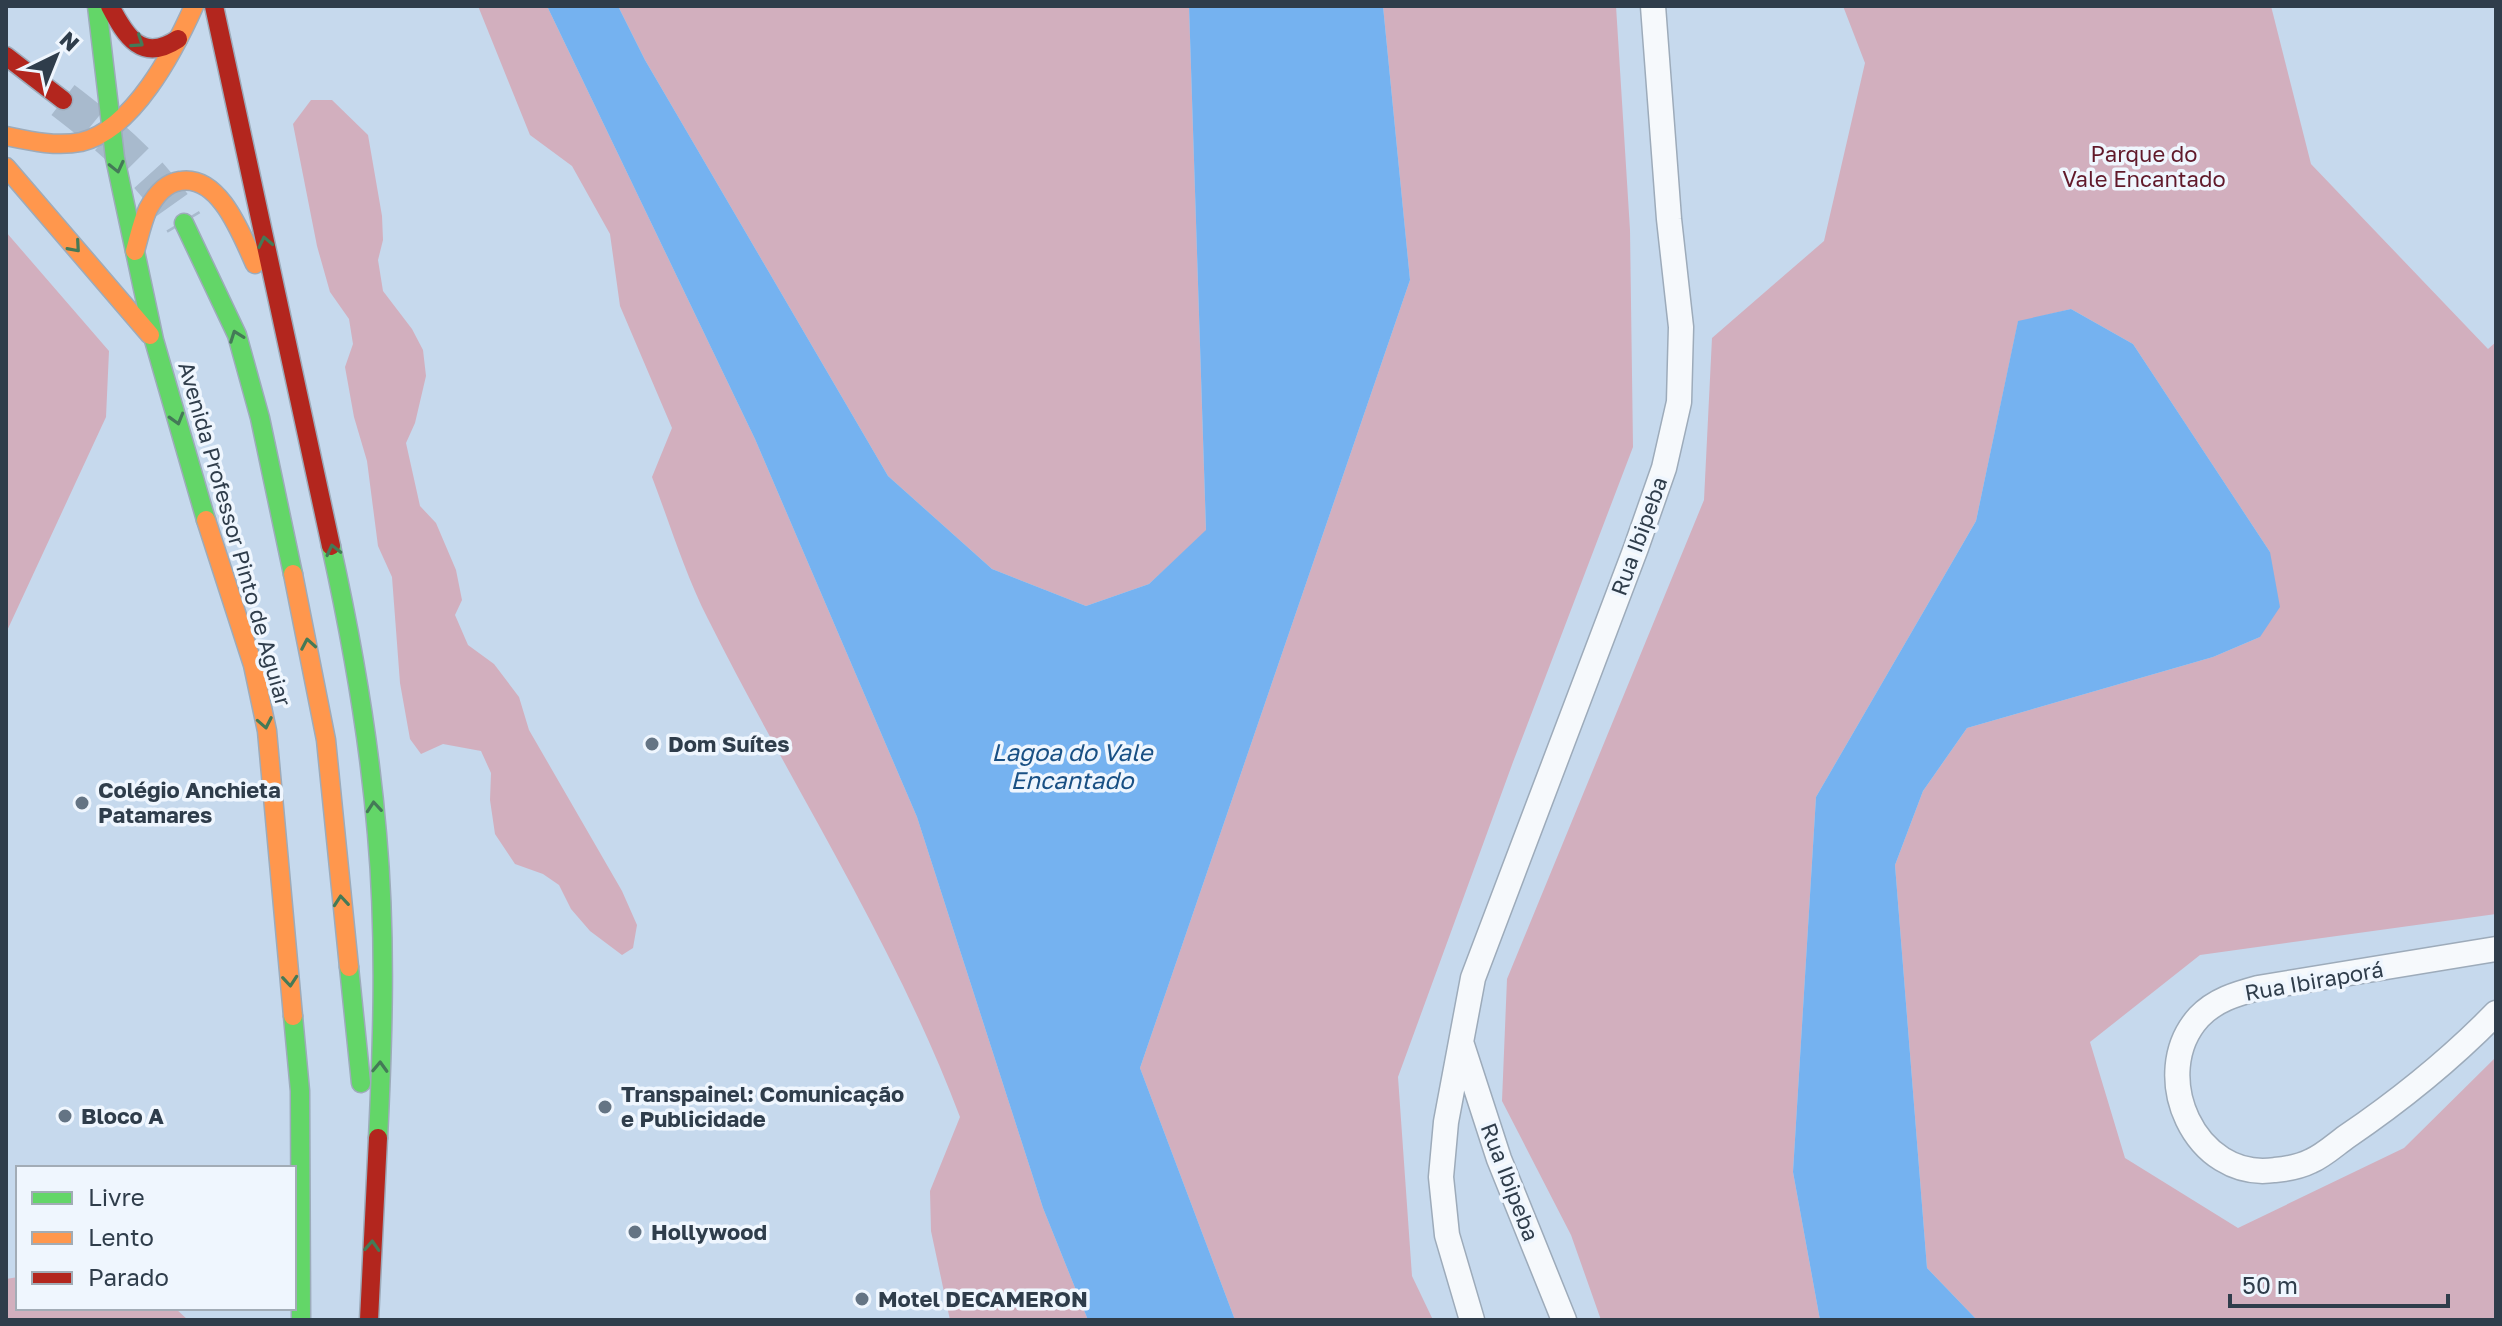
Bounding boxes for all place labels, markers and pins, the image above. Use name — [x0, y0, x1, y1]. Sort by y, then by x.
place label: Dom Suítes — [668, 730, 790, 757]
marker: Dom Suítes — [643, 735, 661, 753]
place label: Colégio Anchieta Patamares — [98, 776, 281, 828]
marker: Colégio Anchieta Patamares — [73, 794, 91, 812]
place label: Transpainel: Comunicação e Publicidade — [621, 1080, 904, 1132]
marker: Transpainel: Comunicação e Publicidade — [596, 1098, 614, 1116]
place label: Bloco A — [81, 1102, 164, 1129]
marker: Bloco A — [56, 1107, 74, 1125]
place label: Hollywood — [651, 1218, 767, 1245]
marker: Hollywood — [626, 1223, 644, 1241]
place label: Motel DECAMERON — [878, 1285, 1088, 1312]
marker: Motel DECAMERON — [853, 1290, 871, 1308]

